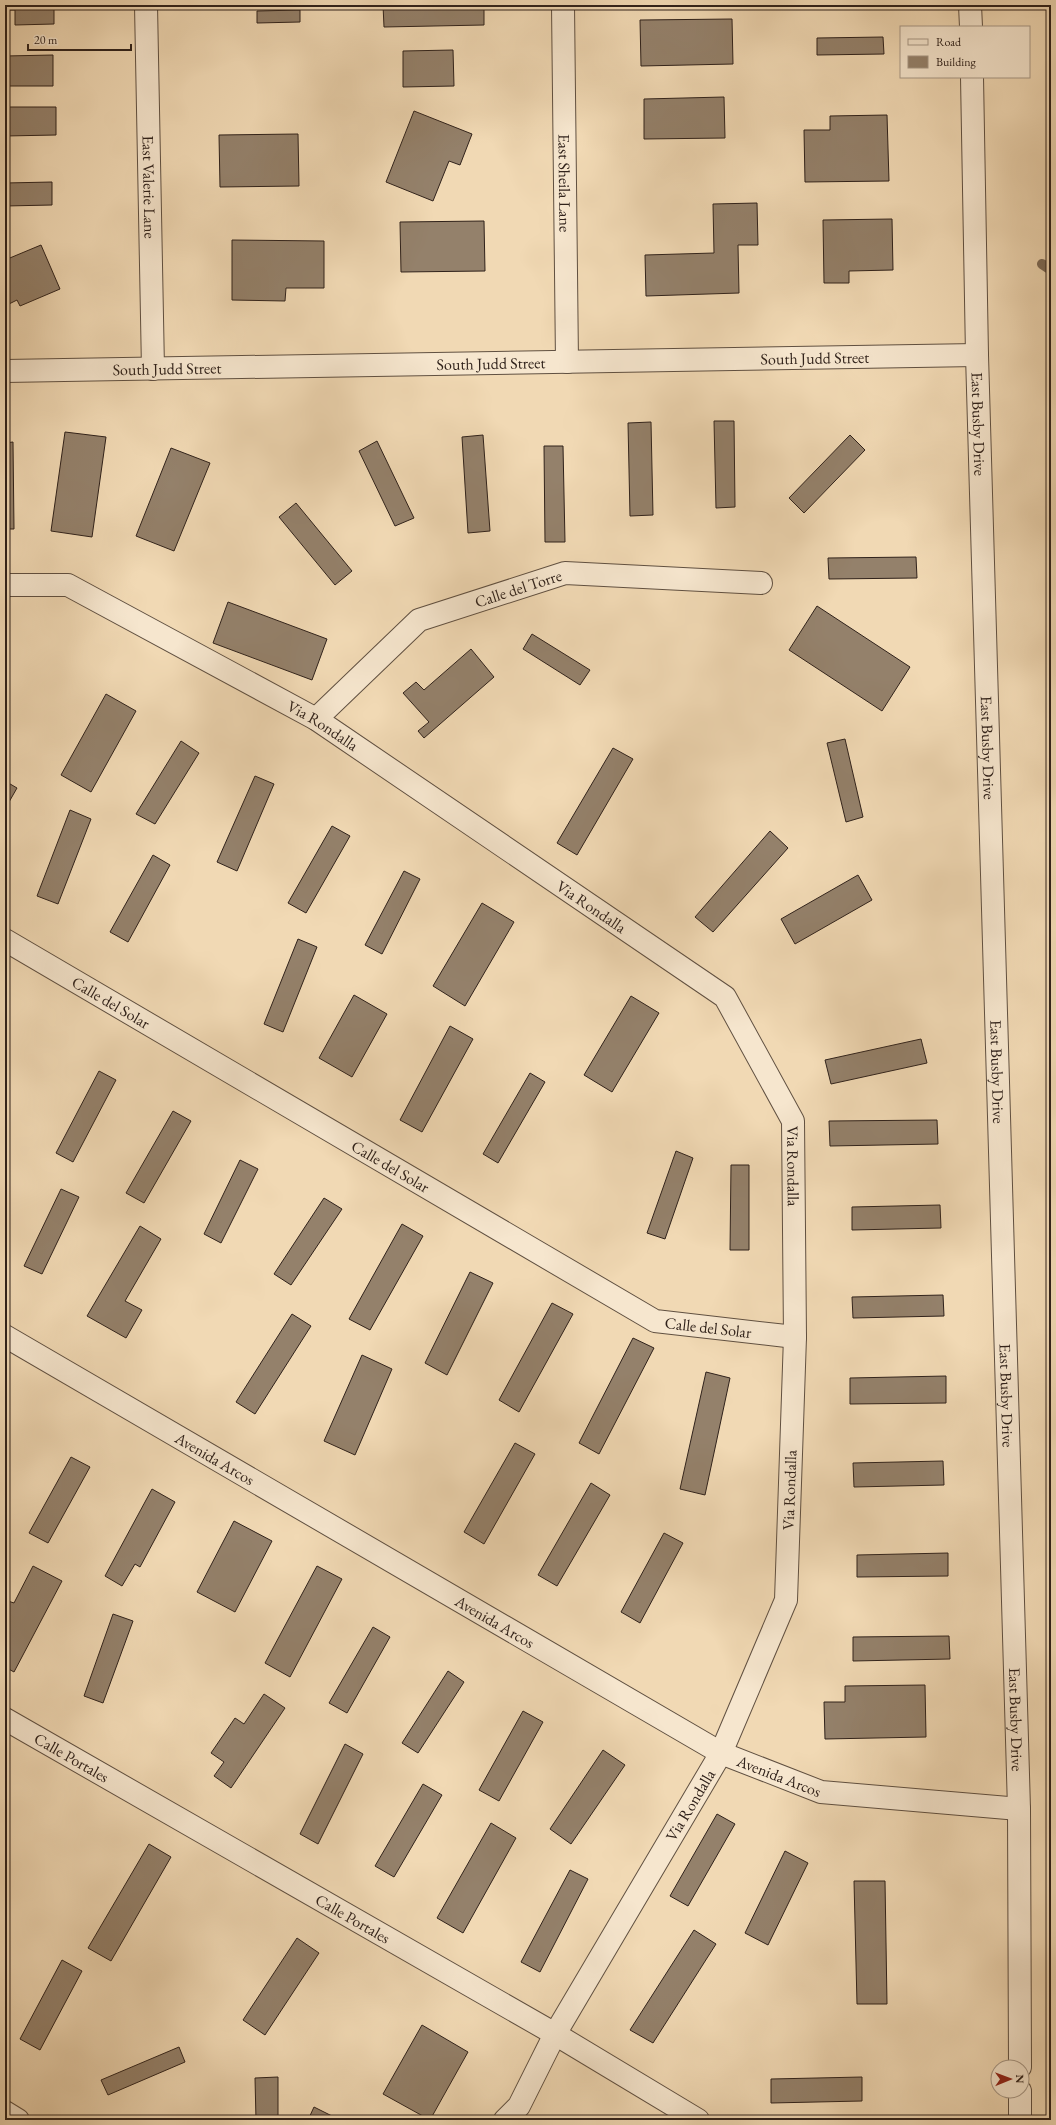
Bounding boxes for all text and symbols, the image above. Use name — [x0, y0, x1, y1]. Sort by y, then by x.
scale bar — [28, 26, 131, 52]
legend — [900, 26, 1030, 78]
text: 20 m — [34, 32, 58, 48]
text: Road — [936, 34, 962, 50]
text: Building — [936, 54, 977, 70]
street label: East Sheila Lane — [553, 134, 576, 232]
street label: East Valerie Lane — [138, 135, 160, 239]
street label: South Judd Street — [760, 347, 869, 370]
street label: South Judd Street — [436, 352, 546, 375]
street label: South Judd Street — [112, 357, 222, 380]
street label: East Busby Drive — [966, 372, 990, 476]
street label: Calle del Torre — [472, 565, 564, 612]
street label: Via Rondalla — [283, 695, 363, 756]
street label: East Busby Drive — [976, 696, 1000, 800]
street label: Via Rondalla — [552, 875, 631, 938]
street label: Calle del Solar — [68, 972, 154, 1034]
street label: East Busby Drive — [985, 1020, 1009, 1124]
street label: Via Rondalla — [782, 1126, 804, 1207]
street label: Calle del Solar — [348, 1135, 434, 1198]
street label: Calle del Solar — [664, 1312, 753, 1343]
street label: East Busby Drive — [995, 1343, 1019, 1448]
street label: Avenida Arcos — [170, 1427, 258, 1490]
street label: Via Rondalla — [778, 1449, 801, 1530]
street label: Avenida Arcos — [450, 1590, 538, 1653]
street label: East Busby Drive — [1004, 1667, 1028, 1772]
street label: Calle Portales — [30, 1728, 113, 1787]
street label: Avenida Arcos — [733, 1750, 824, 1802]
street label: Via Rondalla — [661, 1765, 720, 1845]
street label: Calle Portales — [312, 1889, 394, 1948]
north arrow — [990, 2059, 1030, 2099]
text: N — [1013, 2074, 1027, 2083]

